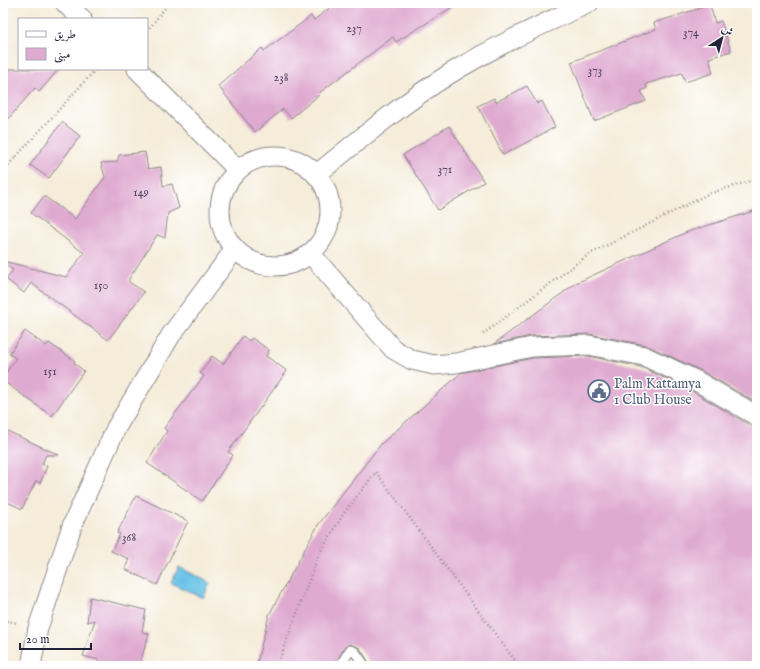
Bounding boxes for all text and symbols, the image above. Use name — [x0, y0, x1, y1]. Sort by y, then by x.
legend — [18, 18, 148, 70]
north arrow — [702, 18, 742, 58]
house number: 237 — [346, 21, 362, 36]
text: ش — [719, 22, 736, 40]
house number: 374 — [683, 25, 699, 40]
text: طريق — [54, 27, 76, 42]
text: مبنى — [54, 47, 70, 63]
house number: 373 — [588, 63, 602, 78]
house number: 238 — [274, 70, 289, 85]
house number: 371 — [438, 162, 452, 177]
house number: 149 — [133, 185, 149, 200]
house number: 150 — [94, 278, 108, 293]
house number: 151 — [43, 364, 57, 379]
place label: Palm Kattamya 1 Club House — [614, 375, 702, 409]
public building icon: Palm Kattamya 1 Club House — [586, 378, 612, 404]
house number: 368 — [122, 530, 136, 545]
scale bar — [20, 625, 91, 651]
text: 20 m — [26, 632, 49, 647]

